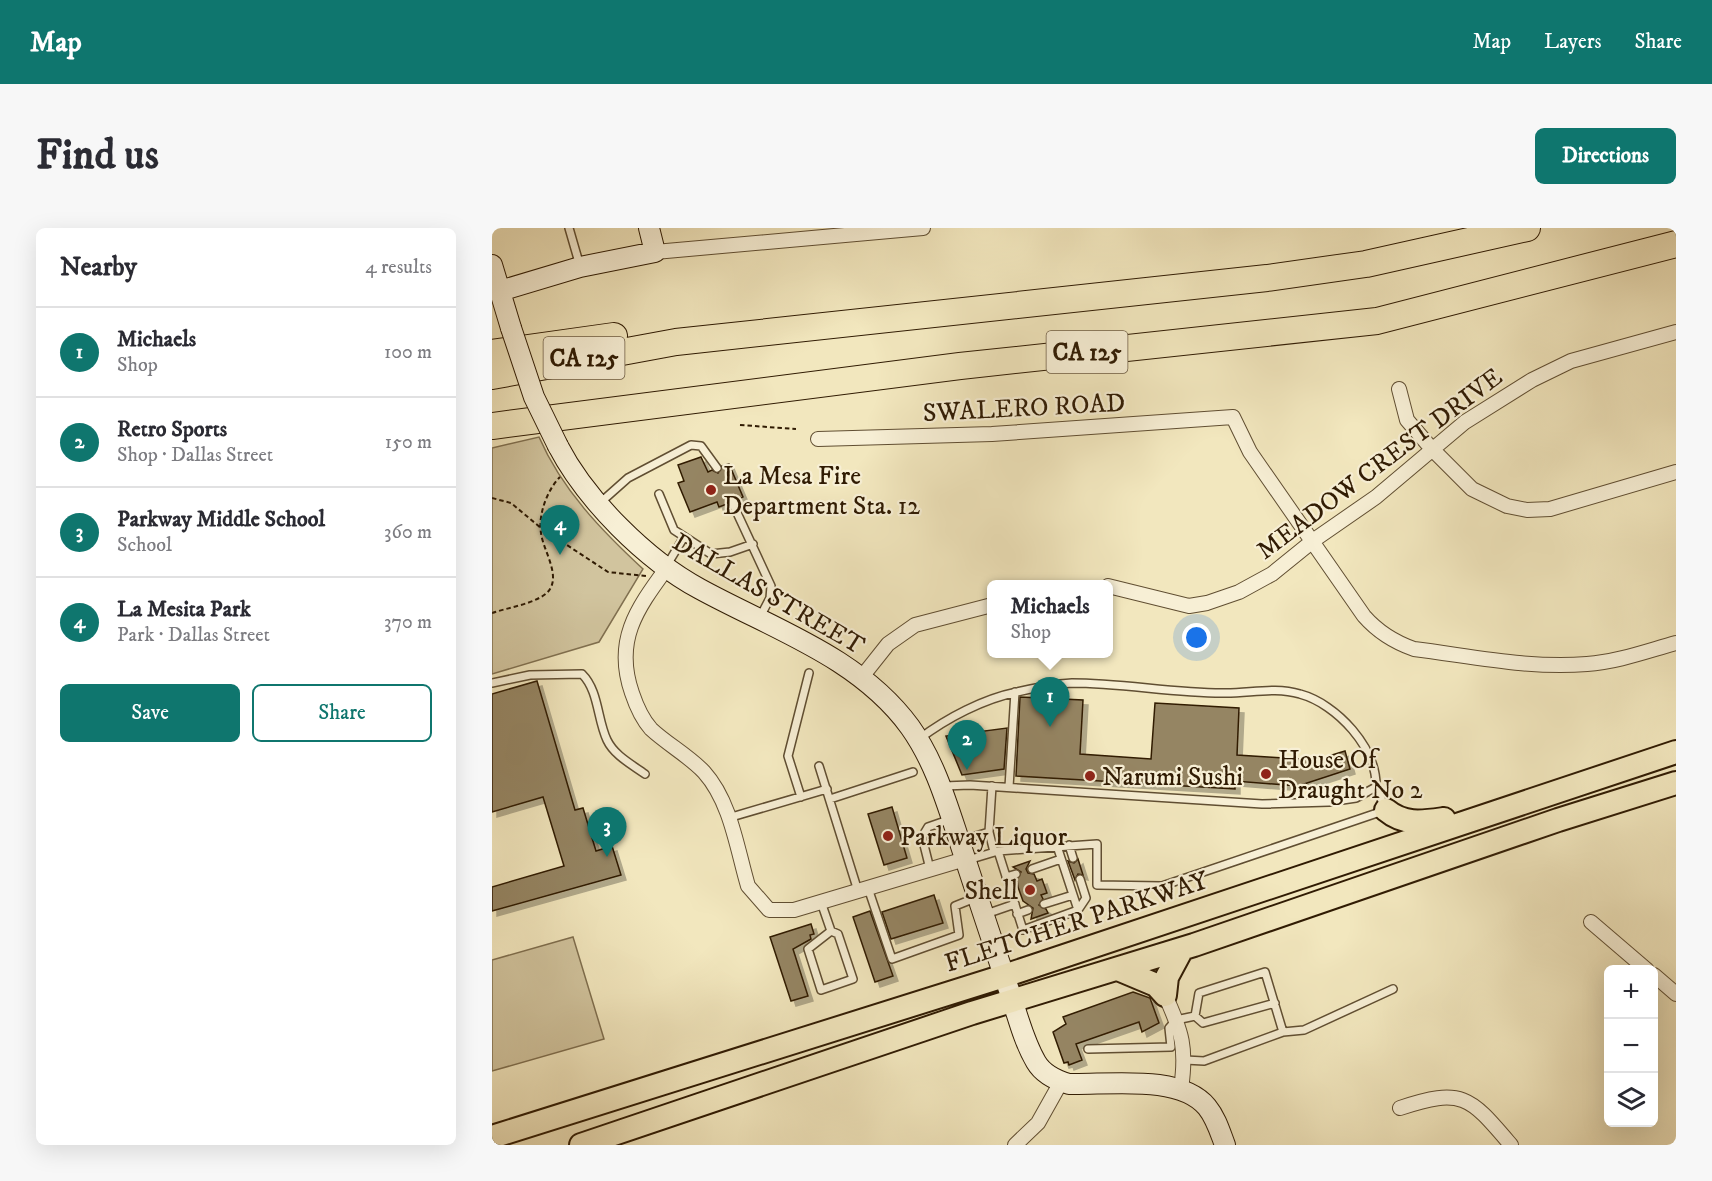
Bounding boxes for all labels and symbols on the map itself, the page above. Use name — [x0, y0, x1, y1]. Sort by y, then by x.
road number: CA 125 — [1046, 331, 1128, 373]
road number: CA 125 — [544, 337, 624, 379]
street label: MEADOW CREST DRIVE — [1250, 361, 1509, 567]
street label: SWALERO ROAD — [922, 387, 1126, 430]
place label: La Mesa Fire Department Sta. 12 — [723, 460, 920, 523]
marker: La Mesa Fire Department Sta. 12 — [704, 483, 718, 497]
pin: 4 — [540, 506, 580, 555]
street label: DALLAS STREET — [666, 526, 870, 663]
your location — [1182, 623, 1211, 652]
pin: 1 — [1030, 678, 1070, 727]
pin: 2 — [948, 720, 986, 770]
place label: House Of Draught No 2 — [1278, 744, 1423, 807]
place label: Narumi Sushi — [1102, 761, 1243, 794]
marker: House Of Draught No 2 — [1259, 767, 1273, 781]
marker: Narumi Sushi — [1083, 769, 1097, 783]
pin: 3 — [588, 808, 626, 857]
place label: Parkway Liquor — [900, 821, 1067, 854]
marker: Parkway Liquor — [881, 829, 895, 843]
street label: FLETCHER PARKWAY — [941, 864, 1213, 981]
place label: Shell — [964, 875, 1018, 908]
marker: Shell — [1023, 883, 1037, 897]

